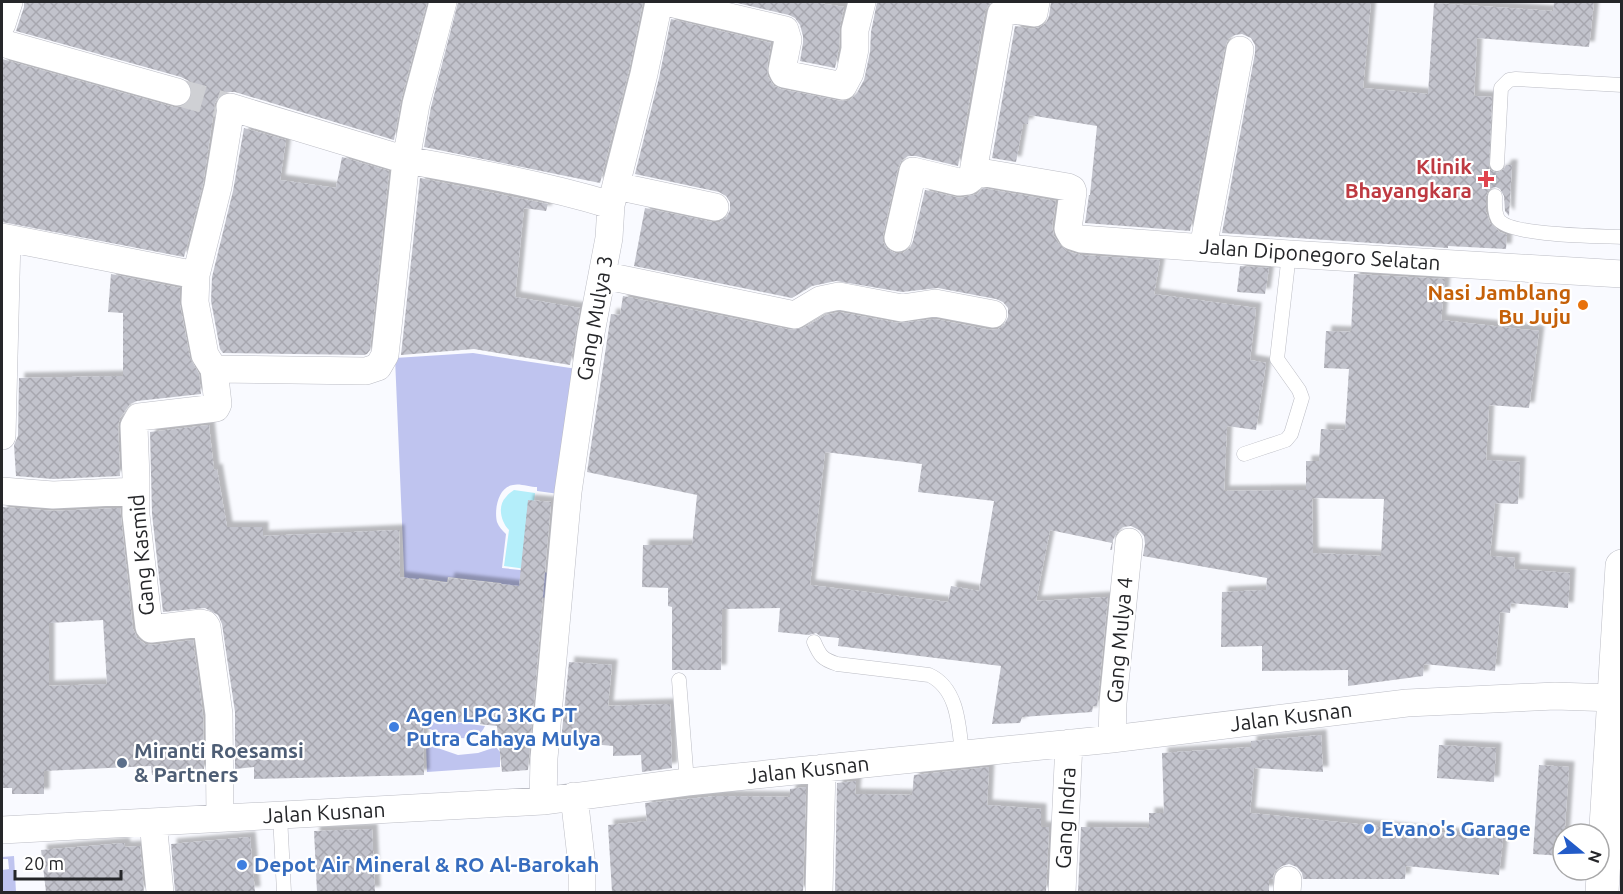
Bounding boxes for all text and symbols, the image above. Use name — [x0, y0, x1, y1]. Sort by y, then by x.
place label: Klinik Bhayangkara — [1345, 154, 1472, 202]
marker: Klinik Bhayangkara — [1477, 170, 1495, 188]
street label: Jalan Diponegoro Selatan — [1199, 234, 1441, 274]
street label: Gang Mulya 3 — [571, 253, 617, 382]
place label: Nasi Jamblang Bu Juju — [1428, 280, 1571, 328]
marker: Nasi Jamblang Bu Juju — [1576, 298, 1590, 312]
street label: Gang Kasmid — [124, 493, 158, 617]
street label: Gang Mulya 4 — [1102, 576, 1136, 704]
street label: Jalan Kusnan — [1228, 697, 1353, 735]
place label: Agen LPG 3KG PT Putra Cahaya Mulya — [406, 702, 601, 750]
marker: Agen LPG 3KG PT Putra Cahaya Mulya — [387, 720, 401, 734]
place label: Miranti Roesamsi & Partners — [134, 738, 304, 786]
street label: Jalan Kusnan — [746, 751, 870, 787]
marker: Miranti Roesamsi & Partners — [115, 756, 129, 770]
street label: Gang Indra — [1050, 766, 1080, 869]
street label: Jalan Kusnan — [262, 797, 386, 827]
place label: Evano's Garage — [1381, 816, 1531, 840]
marker: Evano's Garage — [1362, 822, 1376, 836]
north arrow — [1551, 822, 1611, 882]
scale bar — [15, 843, 122, 881]
text: N — [1585, 848, 1606, 865]
place label: Depot Air Mineral & RO Al-Barokah — [254, 852, 599, 876]
text: 20 m — [24, 853, 64, 873]
marker: Depot Air Mineral & RO Al-Barokah — [235, 858, 249, 872]

